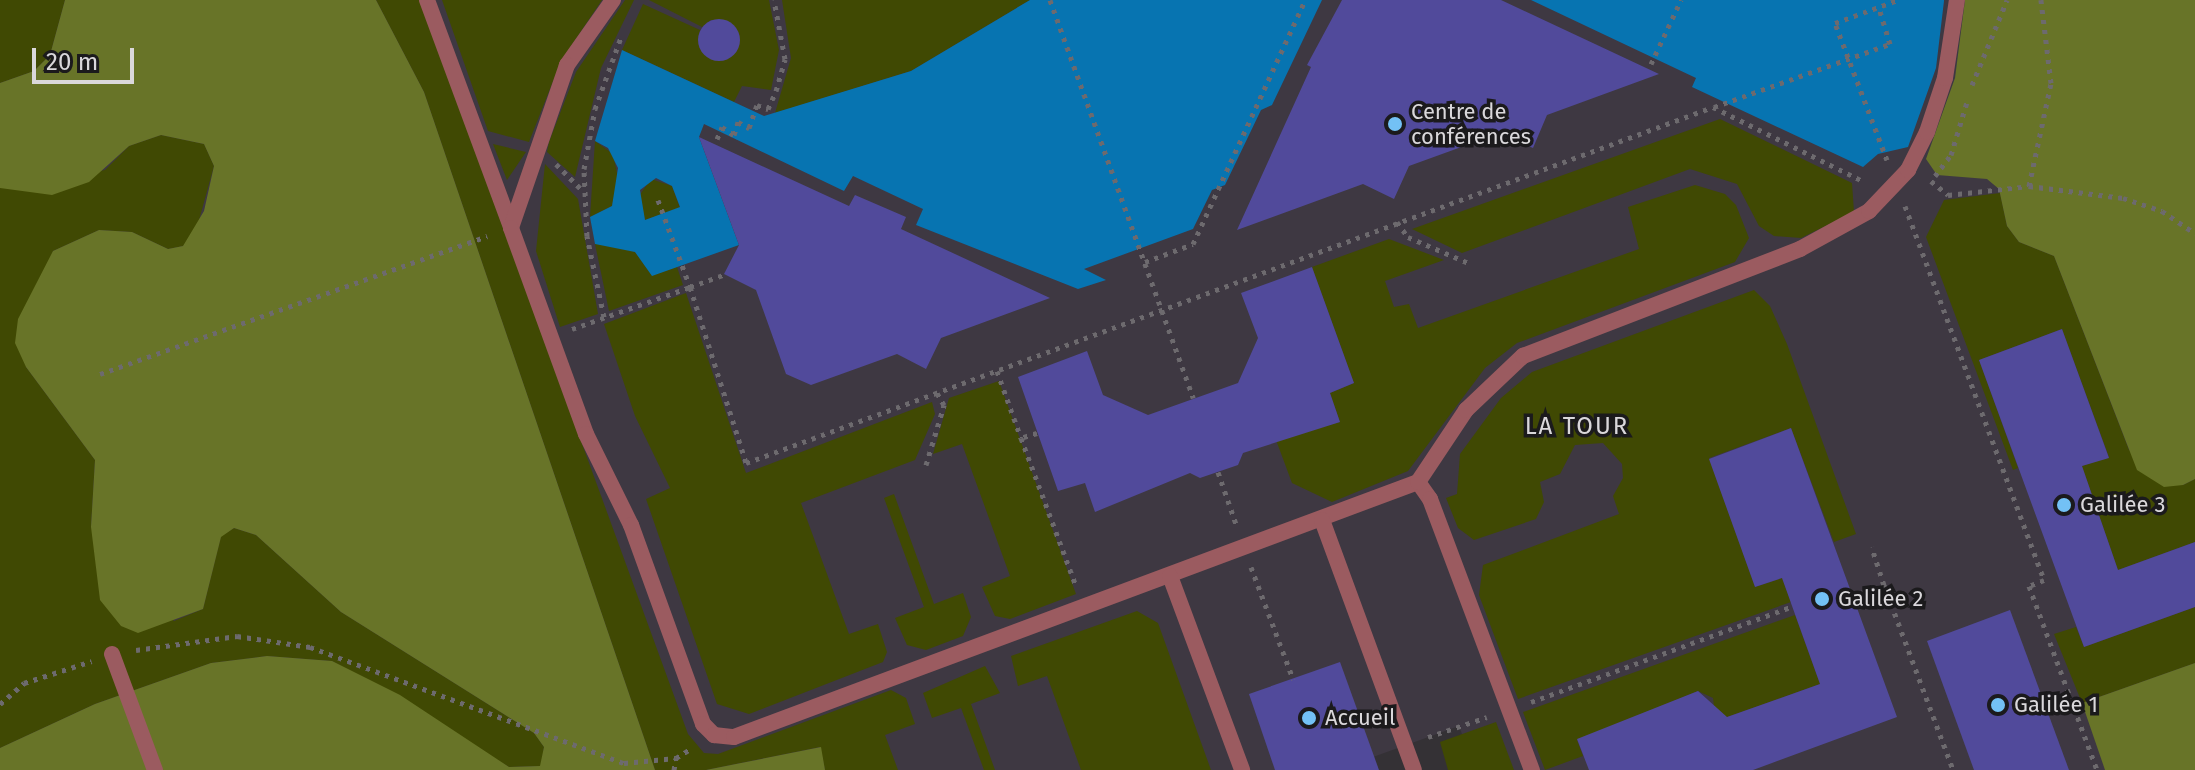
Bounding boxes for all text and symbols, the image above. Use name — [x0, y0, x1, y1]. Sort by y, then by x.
scale bar — [36, 32, 138, 82]
text: 20 m — [46, 48, 98, 76]
place label: Centre de conférences — [1411, 98, 1531, 150]
marker: Centre de conférences — [1386, 115, 1404, 133]
district label: LA TOUR — [1525, 413, 1629, 441]
place label: Galilée 3 — [2080, 492, 2165, 518]
marker: Galilée 3 — [2055, 496, 2073, 514]
place label: Galilée 2 — [1838, 586, 1923, 612]
marker: Galilée 2 — [1813, 590, 1831, 608]
place label: Galilée 1 — [2014, 692, 2098, 718]
marker: Galilée 1 — [1989, 696, 2007, 714]
place label: Accueil — [1325, 705, 1395, 731]
marker: Accueil — [1300, 709, 1318, 727]

